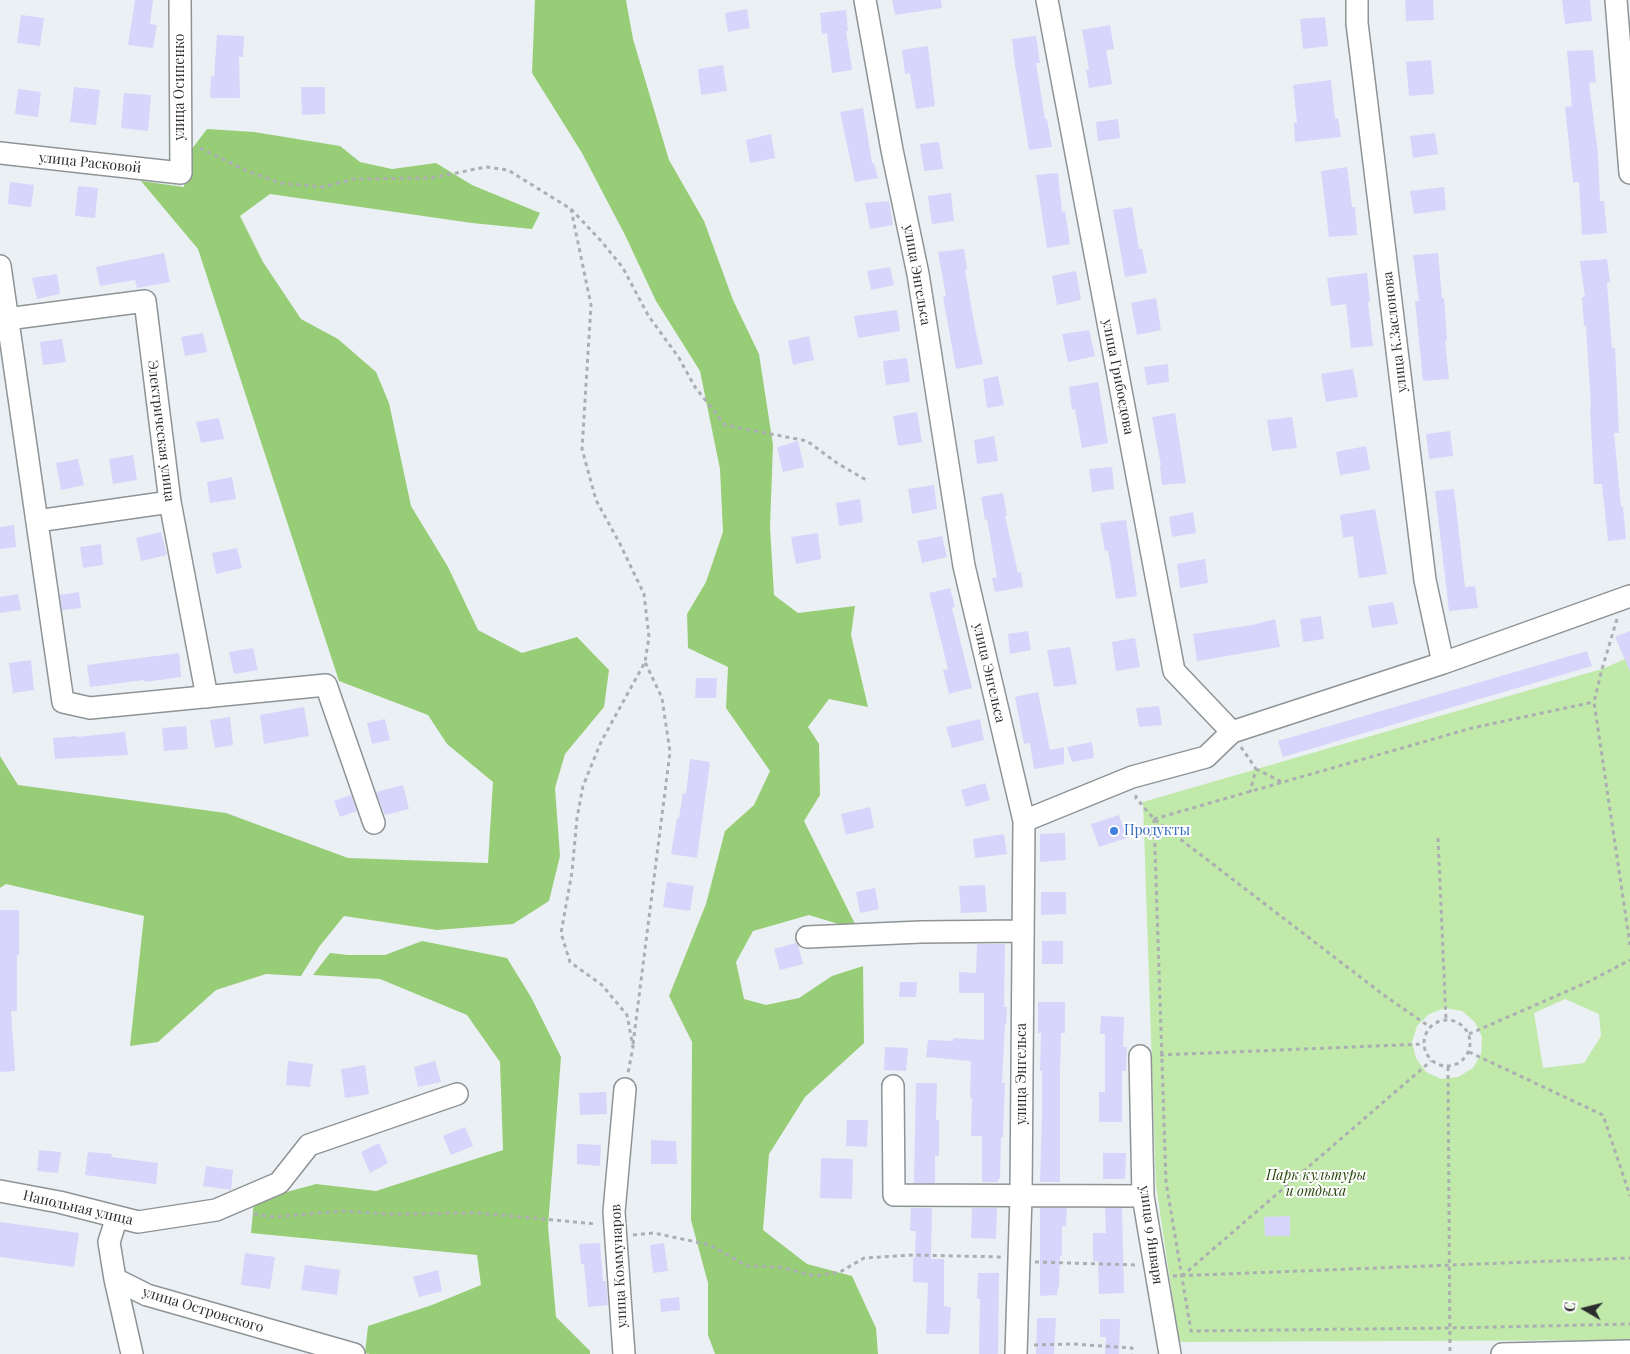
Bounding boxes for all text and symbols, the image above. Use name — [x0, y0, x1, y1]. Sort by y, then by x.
street label: улица Осипенко — [172, 34, 188, 140]
street label: улица Расковой — [38, 149, 142, 177]
street label: улица Энгельса — [900, 223, 934, 327]
street label: улица К.Заслонова — [1379, 270, 1411, 394]
street label: улица Грибоедова — [1099, 318, 1137, 436]
street label: Электрическая улица — [144, 359, 178, 503]
street label: улица Энгельса — [969, 622, 1009, 724]
place label: Продукты — [1124, 823, 1190, 839]
marker: Продукты — [1108, 825, 1120, 837]
street label: улица Энгельса — [1014, 1023, 1030, 1125]
park label: Парк культуры и отдыха — [1266, 1168, 1366, 1200]
street label: улица 9 Января — [1136, 1185, 1166, 1285]
street label: Напольная улица — [21, 1187, 135, 1229]
street label: улица Коммунаров — [607, 1204, 631, 1328]
street label: улица Островского — [140, 1284, 266, 1336]
north arrow — [1560, 1284, 1610, 1334]
text: С — [1560, 1301, 1580, 1313]

